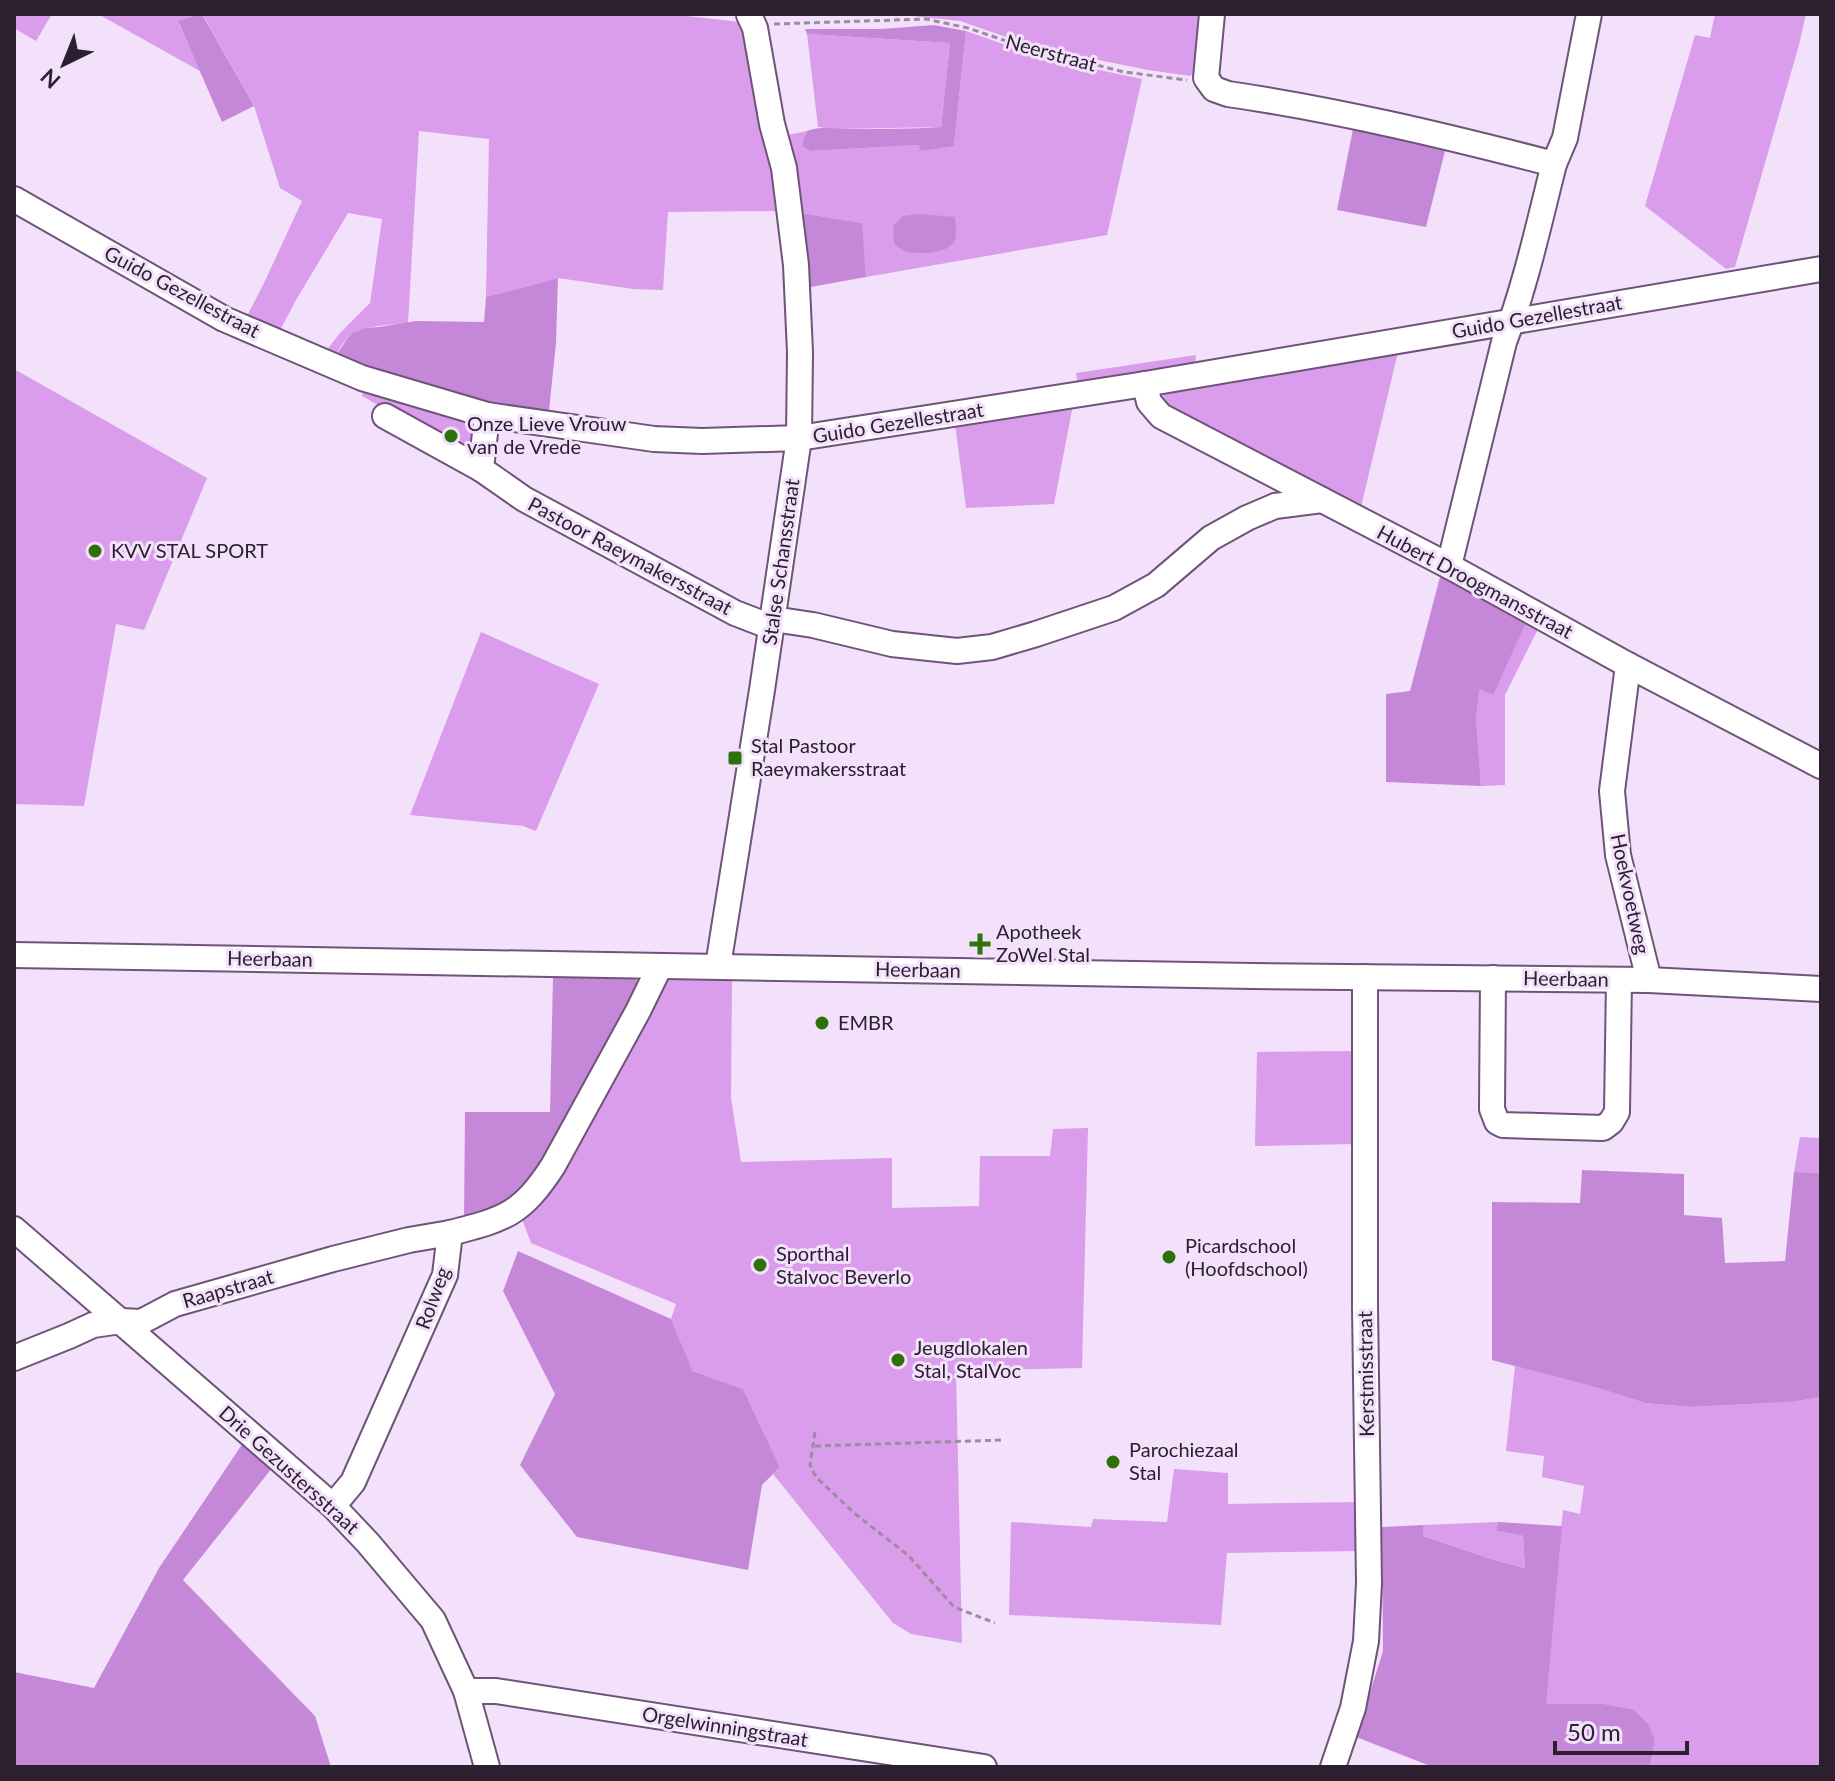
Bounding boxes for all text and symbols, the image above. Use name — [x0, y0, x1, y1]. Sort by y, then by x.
north arrow — [24, 24, 104, 104]
street label: Neerstraat — [1003, 28, 1099, 76]
text: N — [35, 63, 65, 95]
street label: Guido Gezellestraat — [101, 240, 264, 342]
street label: Guido Gezellestraat — [1450, 289, 1624, 343]
street label: Guido Gezellestraat — [811, 397, 985, 447]
place label: Onze Lieve Vrouw van de Vrede — [467, 411, 627, 458]
marker: Onze Lieve Vrouw van de Vrede — [442, 427, 460, 445]
street label: Stalse Schansstraat — [756, 477, 804, 647]
street label: Pastoor Raeymakersstraat — [524, 491, 736, 619]
street label: Hubert Droogmansstraat — [1373, 519, 1578, 643]
place label: KVV STAL SPORT — [111, 538, 268, 562]
marker: KVV STAL SPORT — [86, 542, 104, 560]
place label: Stal Pastoor Raeymakersstraat — [751, 733, 906, 780]
marker: Stal Pastoor Raeymakersstraat — [726, 749, 744, 767]
street label: Hoekvoetweg — [1606, 831, 1655, 956]
place label: Apotheek ZoWel Stal — [996, 919, 1090, 966]
marker: Apotheek ZoWel Stal — [971, 935, 989, 953]
street label: Heerbaan — [227, 945, 313, 971]
street label: Heerbaan — [875, 956, 961, 982]
street label: Heerbaan — [1523, 965, 1609, 991]
place label: EMBR — [838, 1010, 894, 1034]
marker: EMBR — [813, 1014, 831, 1032]
place label: Picardschool (Hoofdschool) — [1185, 1233, 1308, 1280]
place label: Sporthal Stalvoc Beverlo — [776, 1241, 911, 1288]
marker: Picardschool (Hoofdschool) — [1160, 1248, 1178, 1266]
marker: Sporthal Stalvoc Beverlo — [751, 1256, 769, 1274]
street label: Rolweg — [410, 1263, 454, 1332]
street label: Raapstraat — [180, 1264, 276, 1312]
street label: Kerstmisstraat — [1352, 1311, 1378, 1437]
place label: Jeugdlokalen Stal, StalVoc — [914, 1335, 1028, 1382]
marker: Jeugdlokalen Stal, StalVoc — [889, 1351, 907, 1369]
street label: Drie Gezustersstraat — [215, 1400, 365, 1538]
place label: Parochiezaal Stal — [1129, 1437, 1239, 1484]
marker: Parochiezaal Stal — [1104, 1453, 1122, 1471]
street label: Orgelwinningstraat — [641, 1701, 810, 1751]
scale bar — [1555, 1705, 1687, 1755]
text: 50 m — [1567, 1717, 1621, 1746]

